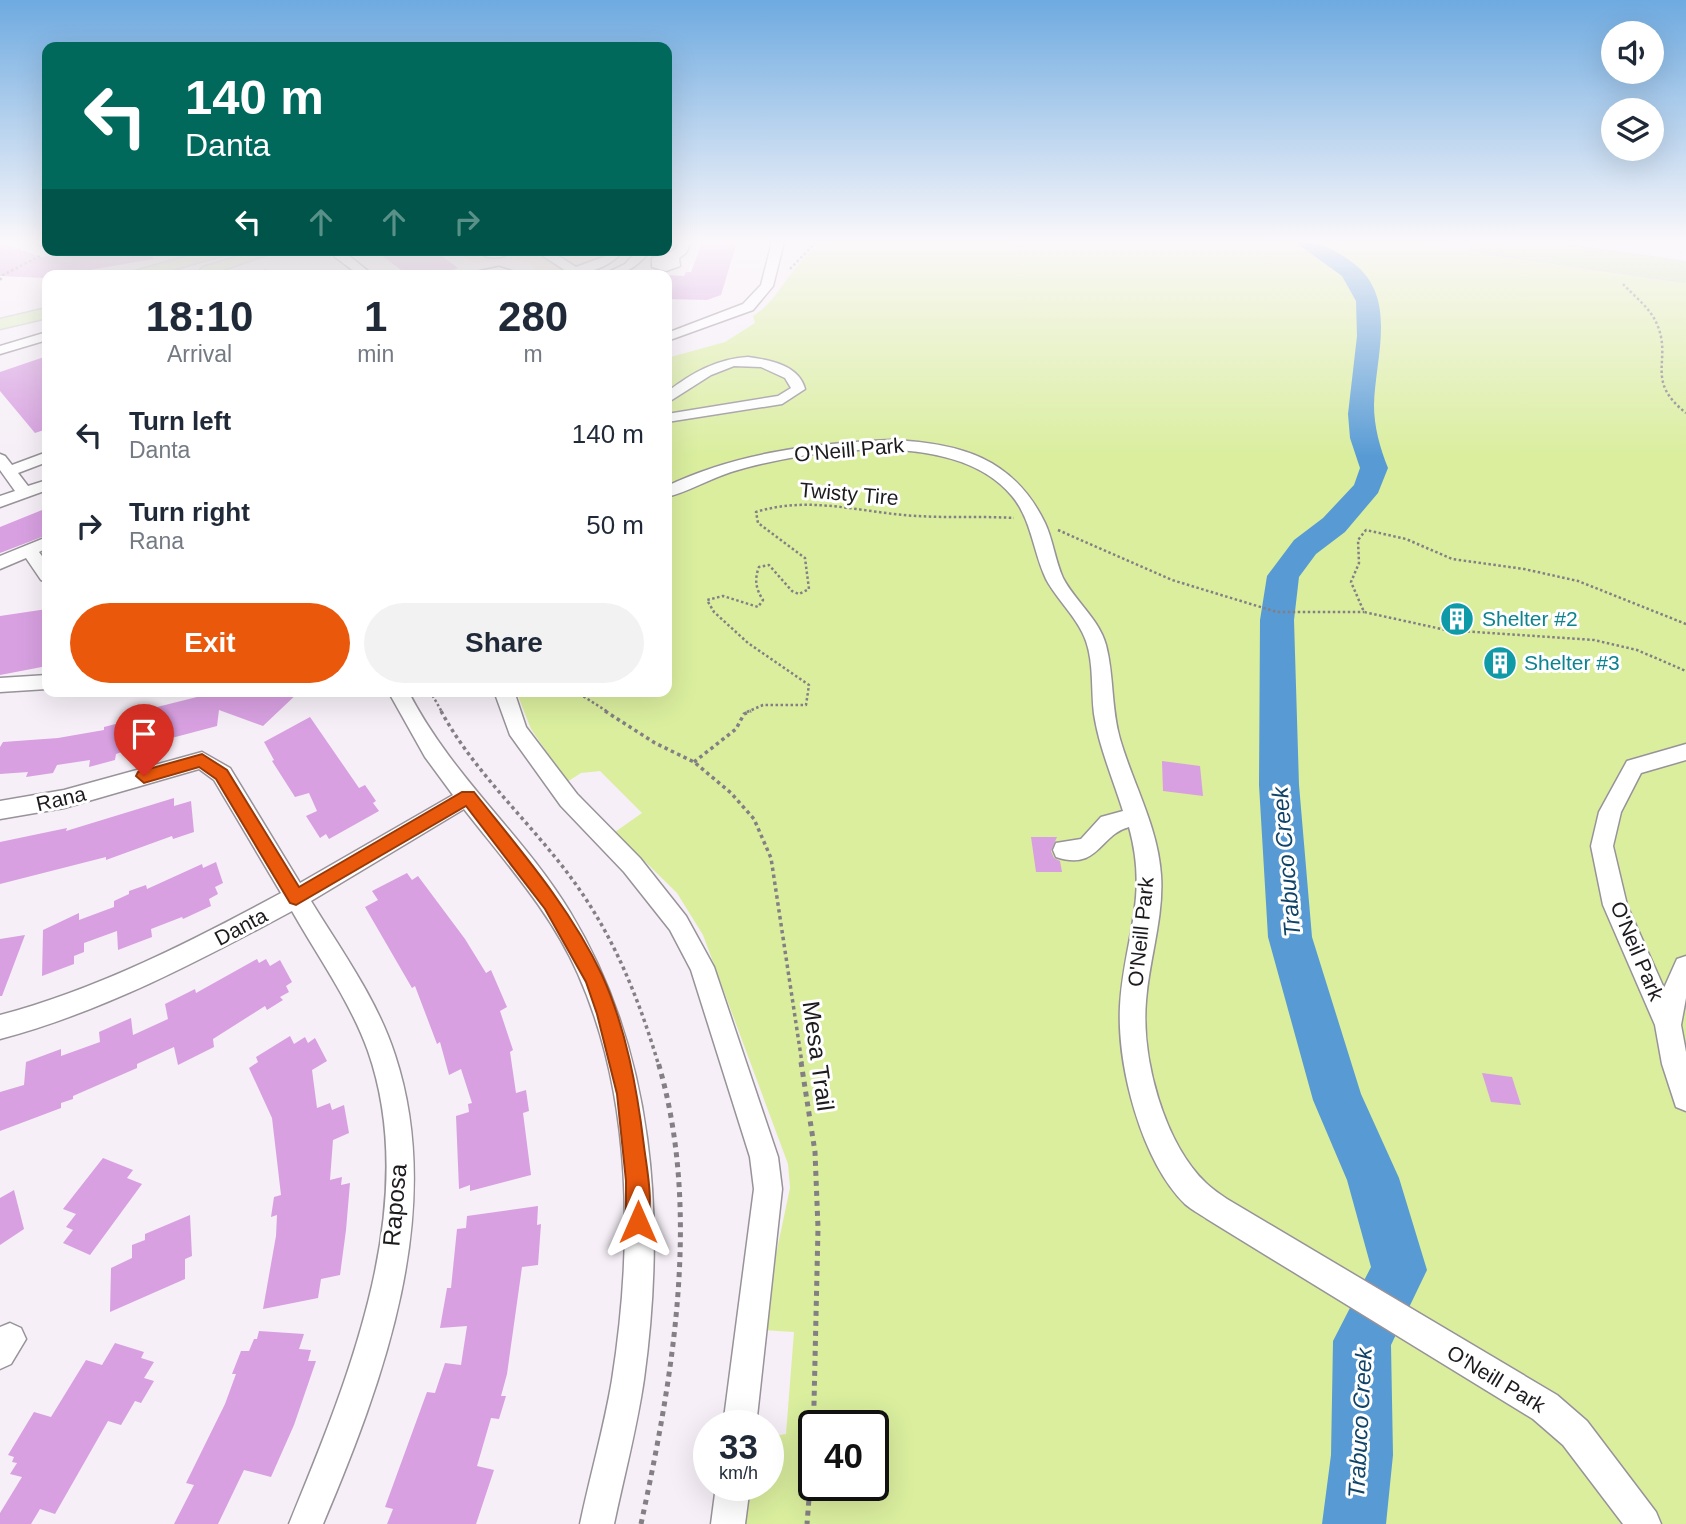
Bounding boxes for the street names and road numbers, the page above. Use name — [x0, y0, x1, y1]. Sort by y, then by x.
street label: O'Neill Park — [793, 433, 905, 466]
street label: Twisty Tire — [799, 478, 899, 509]
street label: Rana — [34, 782, 88, 815]
street label: O'Neill Park — [1123, 875, 1158, 988]
street label: O'Neil Park — [1606, 898, 1669, 1004]
street label: Danta — [211, 903, 271, 950]
street label: Mesa Trail — [797, 999, 840, 1113]
street label: Raposa — [377, 1162, 412, 1247]
street label: O'Neill Park — [1443, 1340, 1550, 1417]

